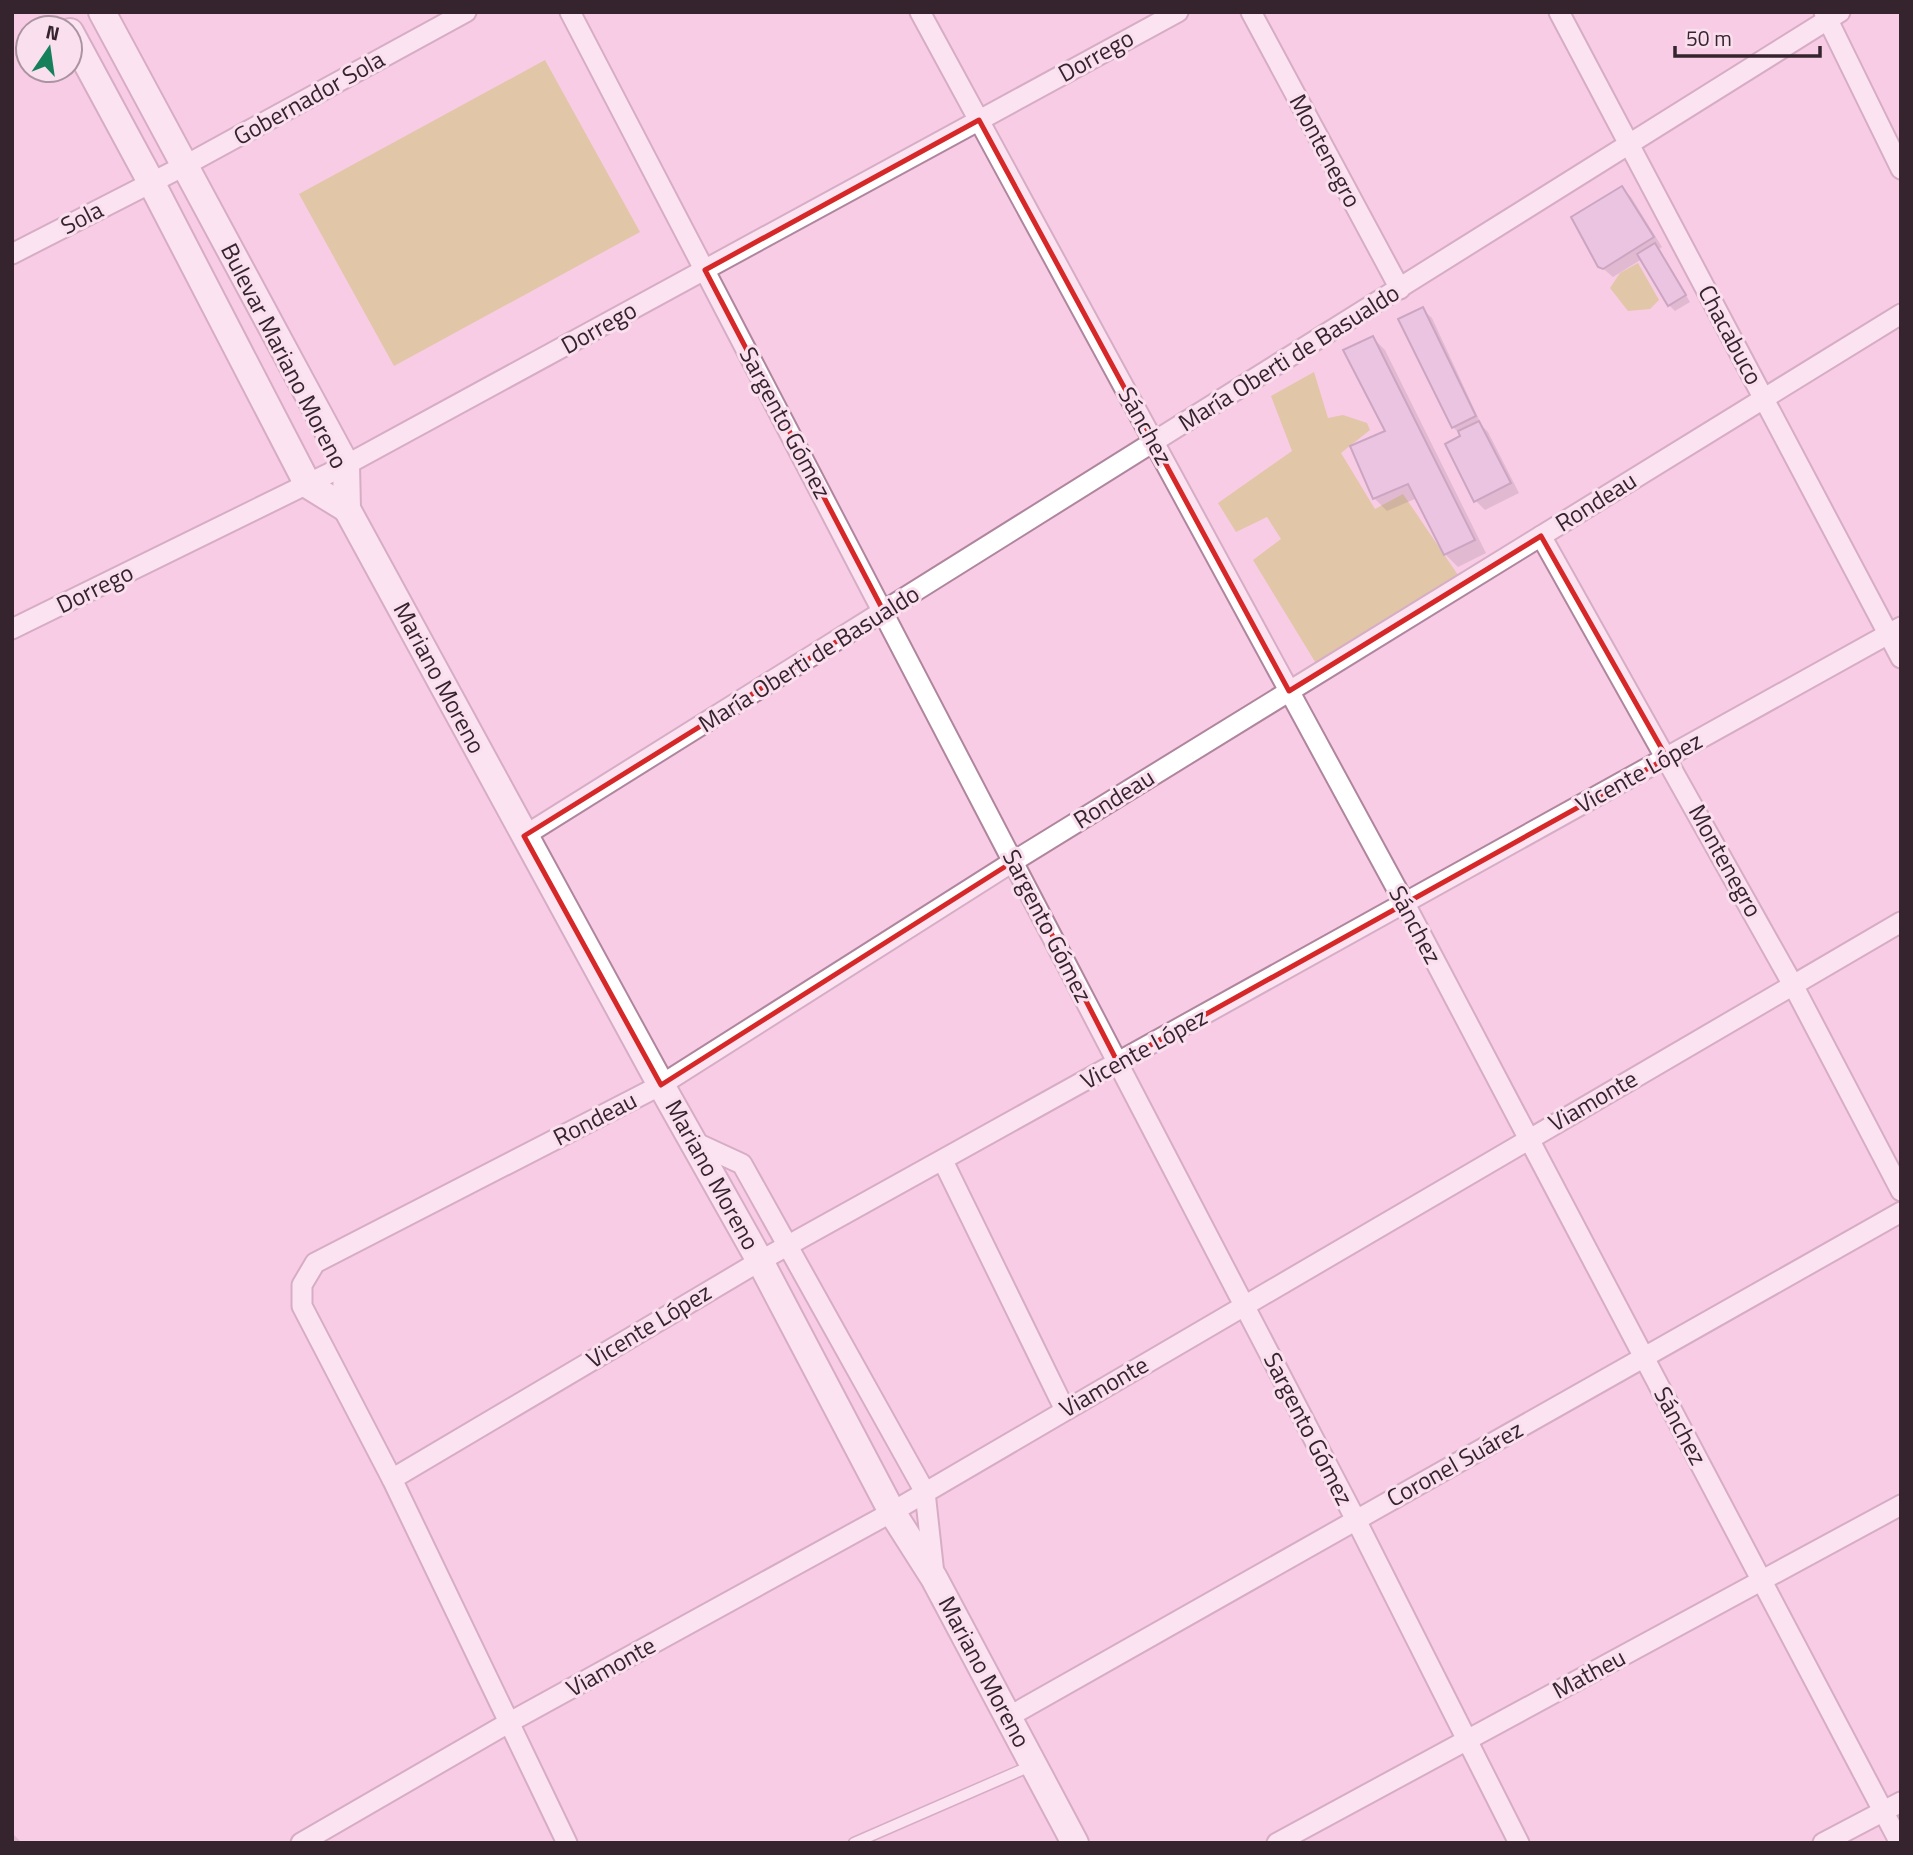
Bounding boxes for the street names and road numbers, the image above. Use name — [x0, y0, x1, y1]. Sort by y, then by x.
street label: Dorrego — [1051, 20, 1140, 91]
street label: Gobernador Sola — [226, 41, 391, 154]
street label: Montenegro — [1281, 87, 1371, 214]
street label: Sola — [54, 191, 109, 243]
street label: Bulevar Mariano Moreno — [212, 236, 357, 475]
street label: María Oberti de Basualdo — [1171, 274, 1406, 440]
street label: Chacabuco — [1689, 278, 1772, 391]
street label: Dorrego — [554, 292, 643, 363]
street label: Sargento Gómez — [731, 340, 841, 505]
street label: Sánchez — [1110, 380, 1182, 471]
street label: Rondeau — [1548, 462, 1643, 540]
street label: Dorrego — [50, 554, 139, 622]
street label: María Oberti de Basualdo — [691, 575, 926, 741]
street label: Mariano Moreno — [385, 595, 495, 760]
street label: Vicente López — [1569, 722, 1708, 822]
street label: Rondeau — [1066, 759, 1161, 837]
street label: Montenegro — [1680, 797, 1772, 924]
street label: Sargento Gómez — [994, 843, 1102, 1008]
street label: Sánchez — [1380, 879, 1452, 970]
street label: Vicente López — [1074, 998, 1213, 1098]
street label: Viamonte — [1541, 1060, 1644, 1140]
street label: Rondeau — [546, 1082, 643, 1155]
street label: Mariano Moreno — [657, 1093, 769, 1256]
street label: Vicente López — [579, 1274, 718, 1377]
street label: Viamonte — [1052, 1346, 1155, 1426]
street label: Sargento Gómez — [1255, 1346, 1363, 1511]
street label: Sánchez — [1645, 1380, 1717, 1471]
street label: Coronel Suárez — [1380, 1411, 1529, 1515]
street label: Mariano Moreno — [930, 1589, 1040, 1754]
street label: Viamonte — [559, 1627, 662, 1705]
street label: Matheu — [1545, 1639, 1632, 1707]

